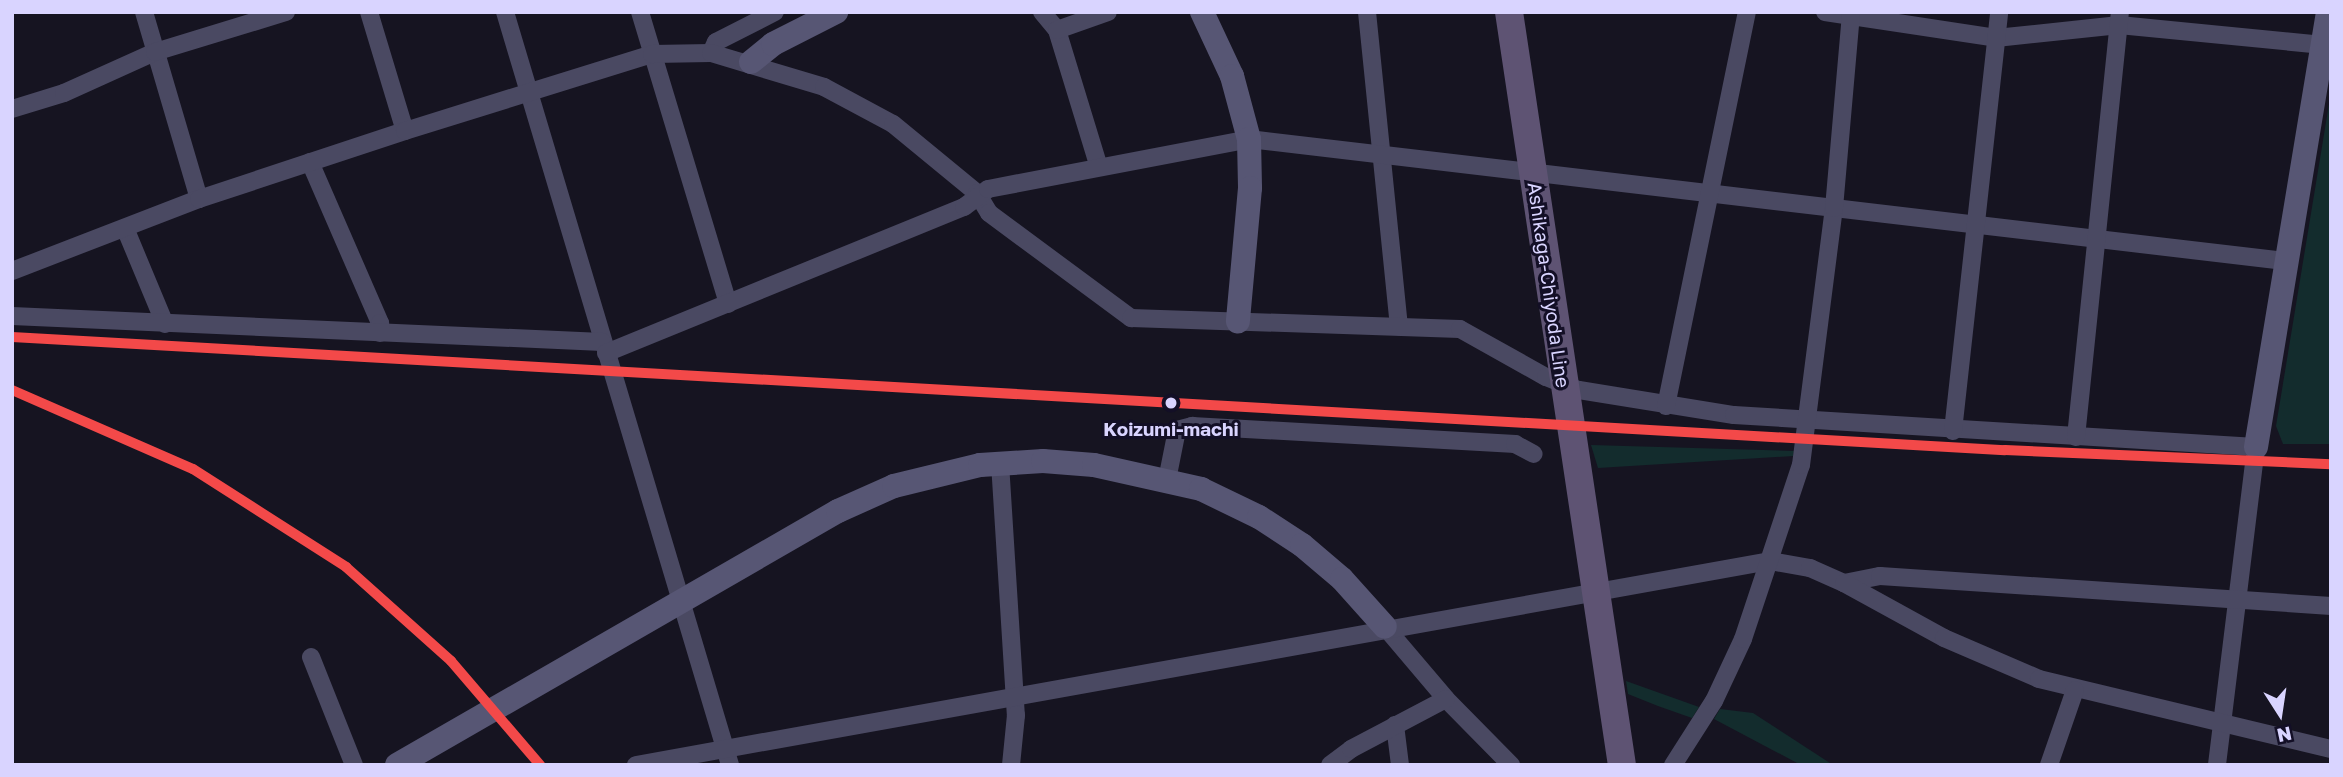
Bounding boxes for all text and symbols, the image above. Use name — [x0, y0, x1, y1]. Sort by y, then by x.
street label: Ashikaga-Chiyoda Line — [1523, 181, 1575, 389]
marker: Koizumi-machi — [1160, 392, 1182, 414]
place label: Koizumi-machi — [1103, 418, 1239, 440]
north arrow — [2245, 679, 2315, 749]
text: N — [2275, 722, 2294, 748]

